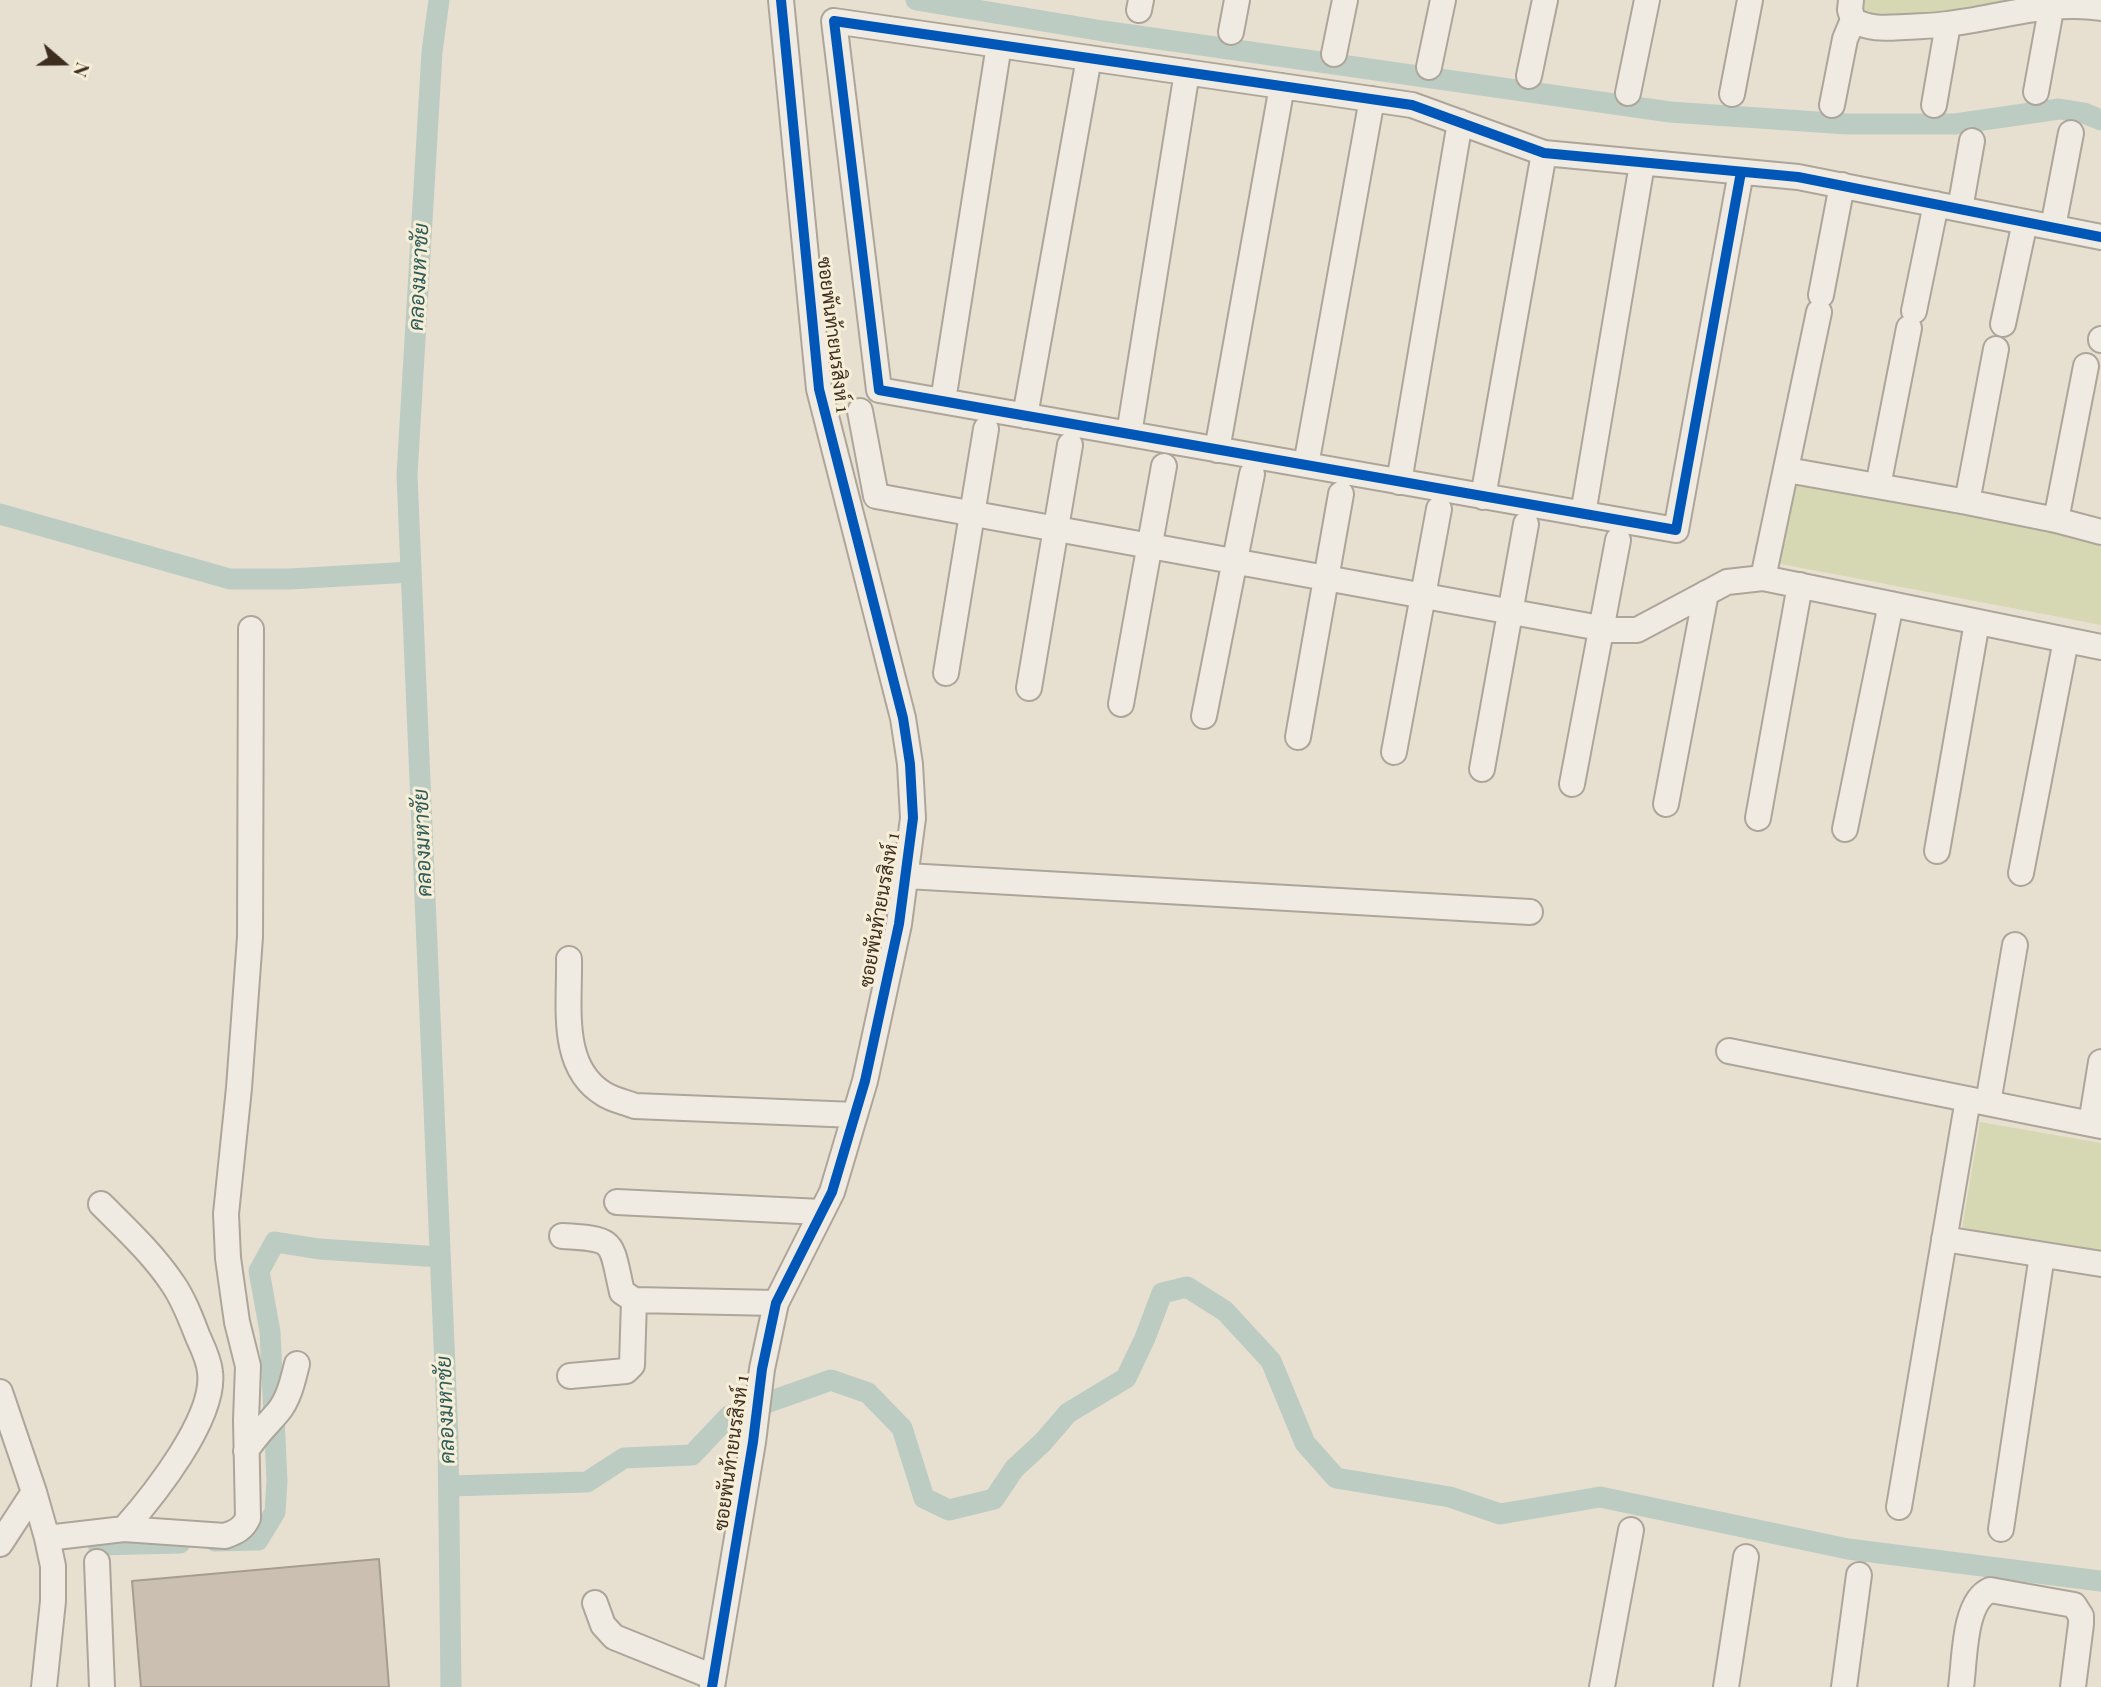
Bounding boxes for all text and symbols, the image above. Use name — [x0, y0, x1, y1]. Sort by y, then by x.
north arrow — [28, 28, 98, 98]
text: N — [68, 59, 97, 81]
water label: คลองมหาชัย — [404, 222, 434, 332]
street label: ซอยพันท้ายนรสิงห์ 1 — [812, 256, 854, 414]
water label: คลองมหาชัย — [409, 789, 437, 897]
street label: ซอยพันท้ายนรสิงห์ 1 — [855, 831, 905, 989]
water label: คลองมหาชัย — [432, 1356, 460, 1464]
street label: ซอยพันท้ายนรสิงห์ 1 — [710, 1374, 754, 1532]

